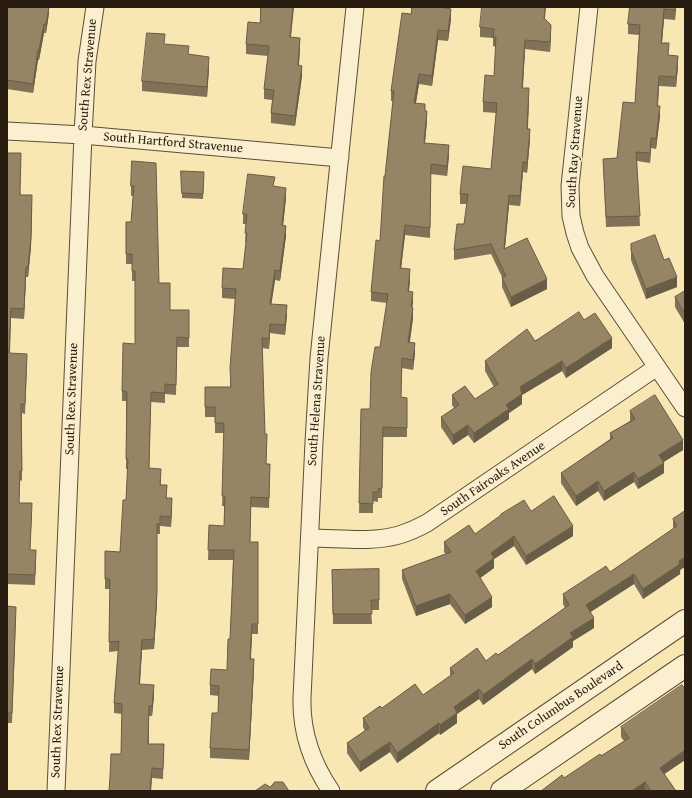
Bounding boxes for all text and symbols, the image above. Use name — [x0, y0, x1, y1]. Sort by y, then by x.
street label: South Rex Stravenue — [75, 18, 101, 132]
street label: South Ray Stravenue — [563, 95, 587, 209]
street label: South Hartford Stravenue — [103, 129, 243, 157]
street label: South Helena Stravenue — [305, 335, 329, 467]
street label: South Rex Stravenue — [62, 343, 82, 455]
street label: South Fairoaks Avenue — [438, 438, 548, 520]
street label: South Columbus Boulevard — [496, 658, 626, 754]
street label: South Rex Stravenue — [48, 666, 68, 778]

